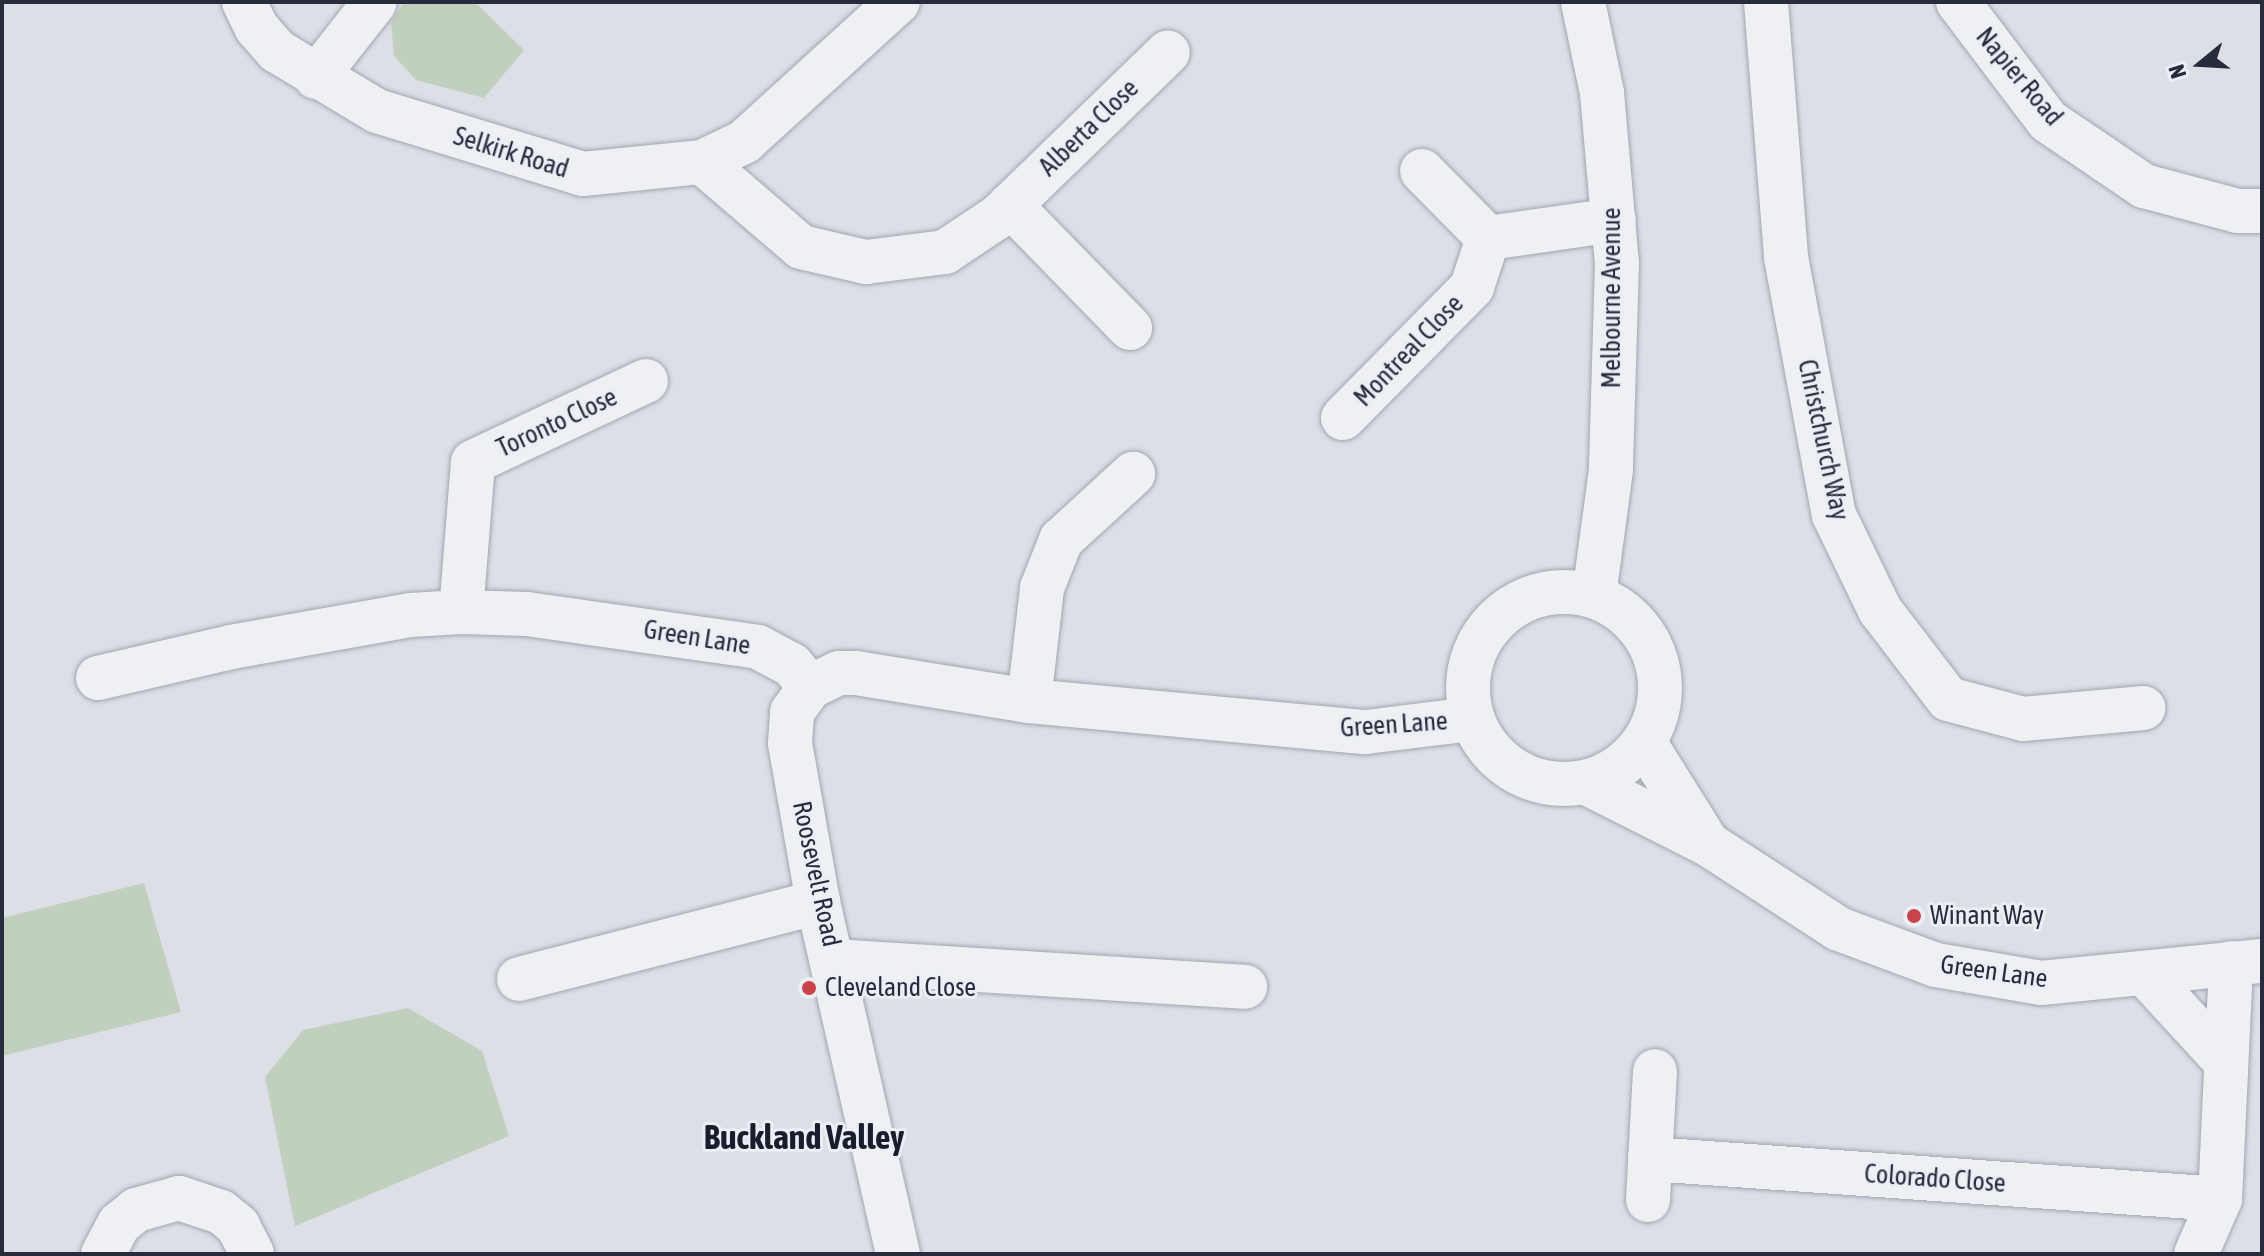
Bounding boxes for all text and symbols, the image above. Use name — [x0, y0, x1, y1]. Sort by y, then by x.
street label: Napier Road — [1969, 22, 2069, 132]
north arrow — [2160, 24, 2240, 104]
text: N — [2163, 61, 2192, 82]
street label: Alberta Close — [1033, 73, 1145, 183]
street label: Selkirk Road — [450, 121, 572, 185]
street label: Melbourne Avenue — [1596, 208, 1628, 388]
street label: Montreal Close — [1348, 289, 1470, 413]
street label: Christchurch Way — [1791, 357, 1855, 523]
street label: Toronto Close — [492, 382, 622, 464]
street label: Green Lane — [641, 614, 753, 662]
street label: Green Lane — [1339, 706, 1449, 744]
street label: Roosevelt Road — [785, 798, 847, 950]
place label: Winant Way — [1930, 900, 2044, 932]
marker: Winant Way — [1905, 907, 1923, 925]
street label: Green Lane — [1939, 949, 2049, 995]
place label: Cleveland Close — [825, 972, 976, 1004]
marker: Cleveland Close — [800, 979, 818, 997]
district label: Buckland Valley — [704, 1117, 904, 1157]
street label: Colorado Close — [1863, 1158, 2007, 1200]

